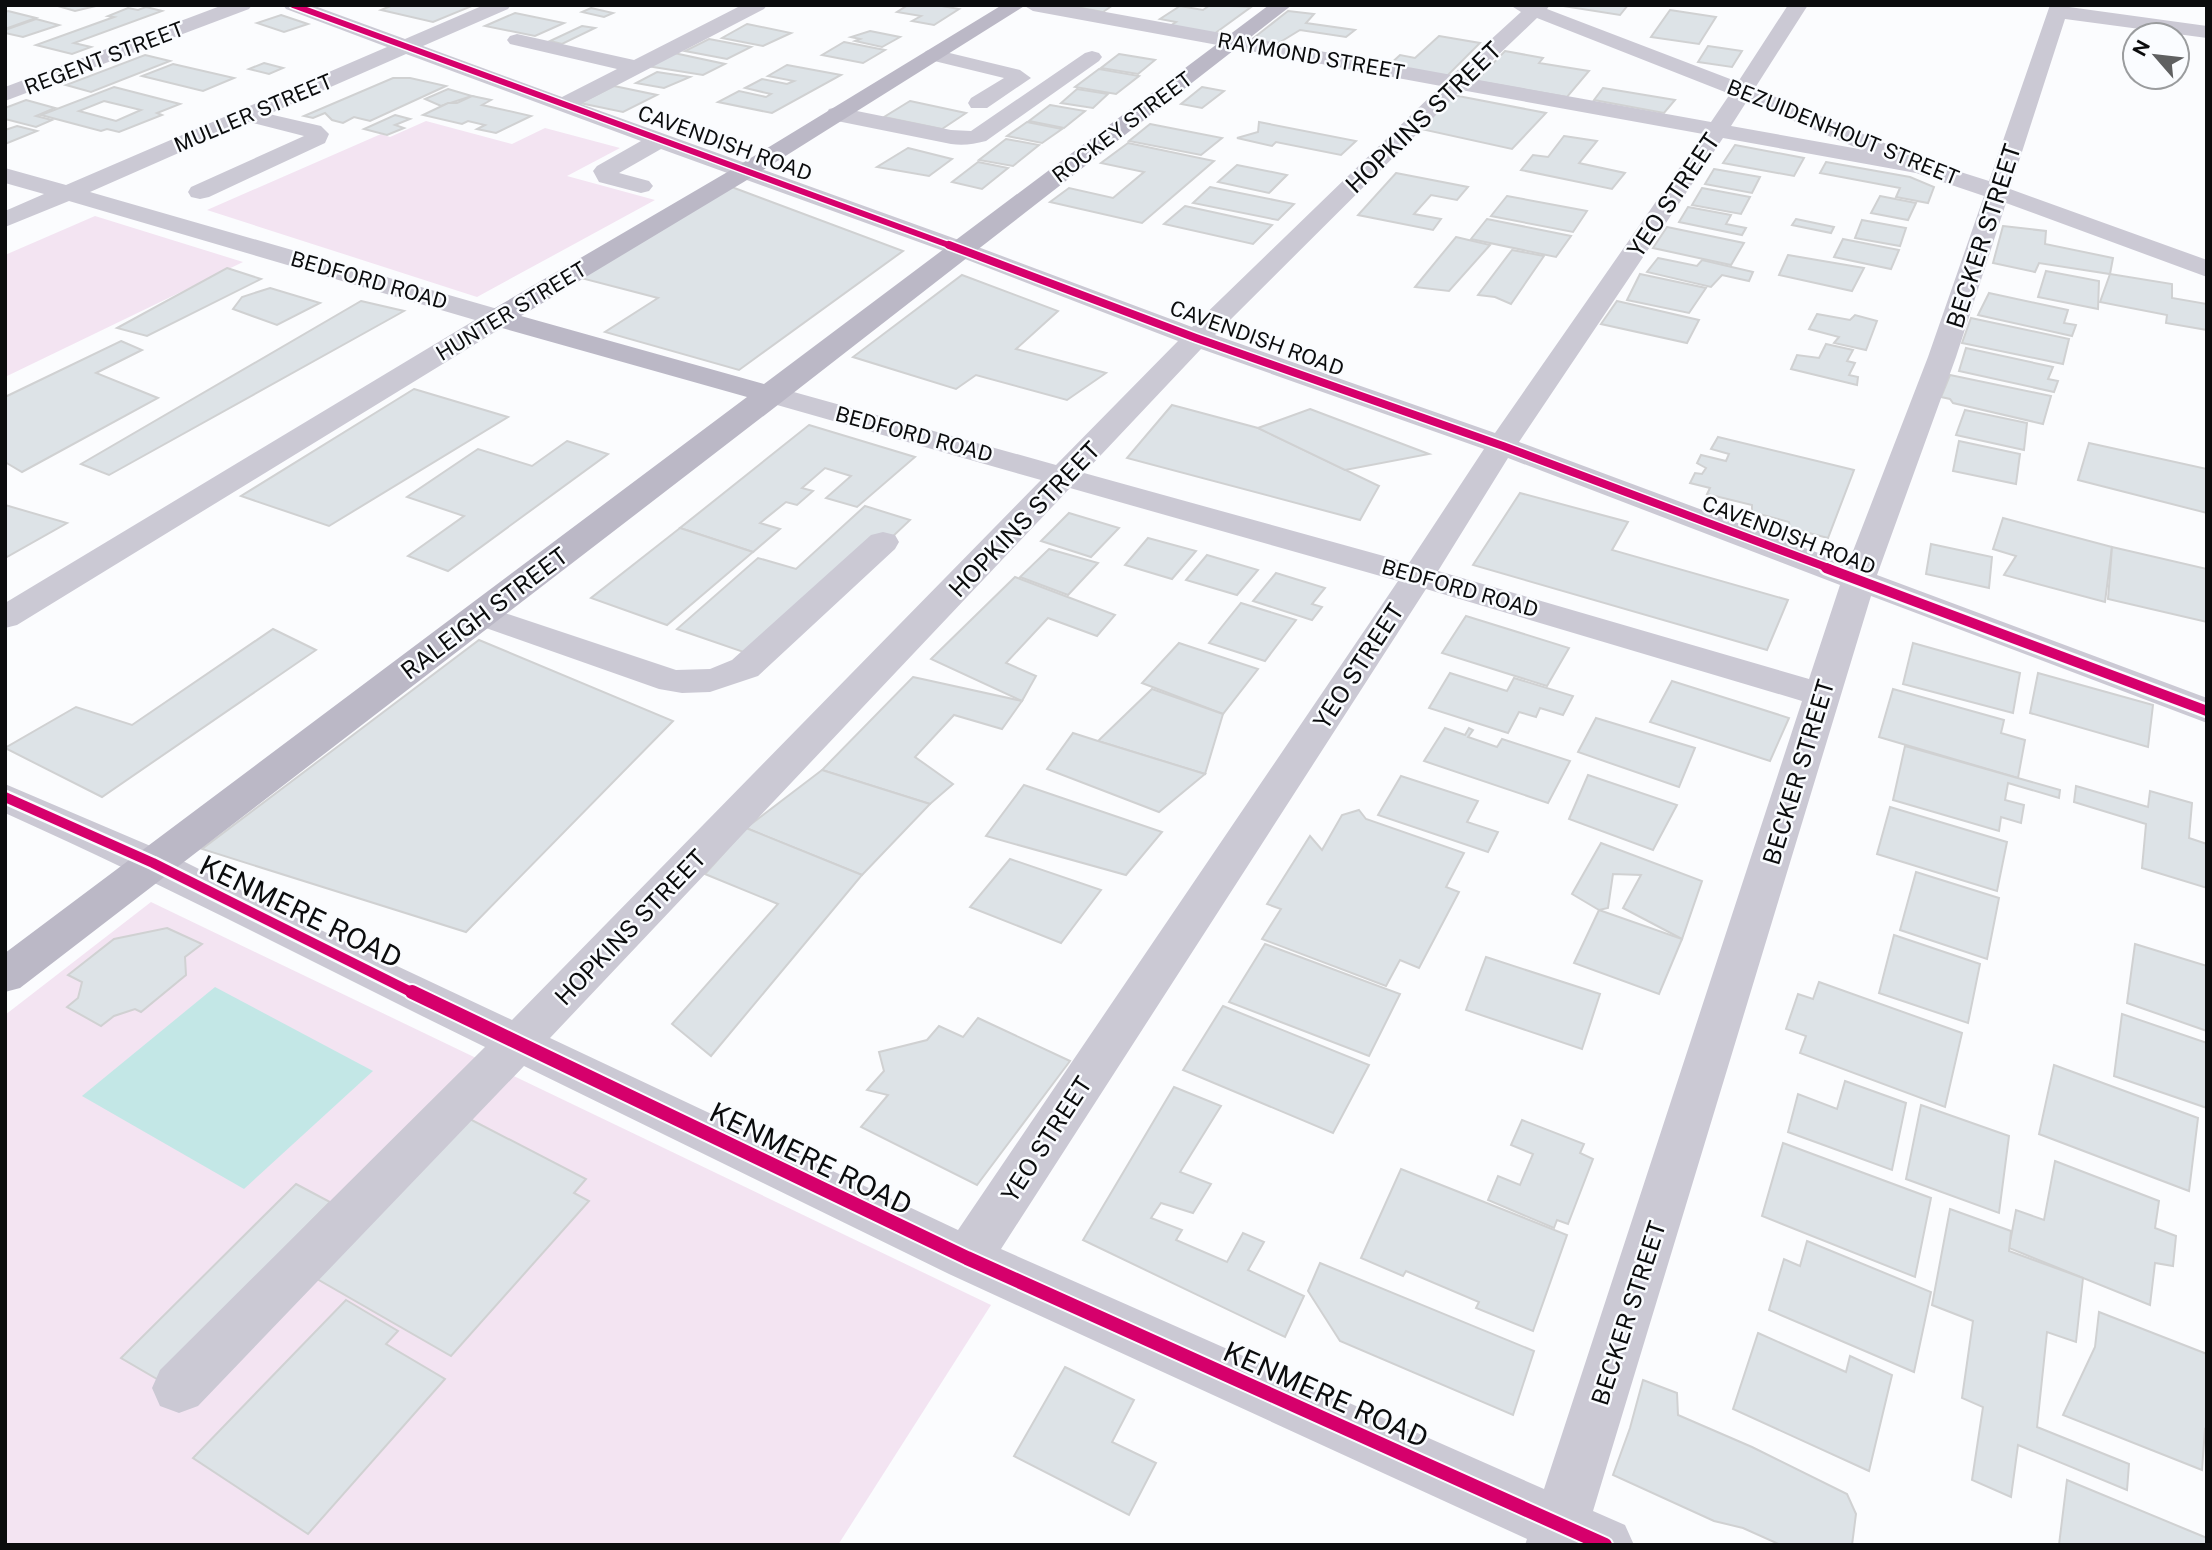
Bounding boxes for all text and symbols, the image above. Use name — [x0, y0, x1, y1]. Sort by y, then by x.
street label: REGENT STREET — [21, 16, 187, 100]
north arrow — [2121, 21, 2191, 91]
street label: RAYMOND STREET — [1216, 27, 1406, 85]
street label: HOPKINS STREET — [1339, 36, 1507, 198]
text: N — [2128, 36, 2154, 60]
street label: ROCKEY STREET — [1047, 66, 1197, 188]
street label: MULLER STREET — [170, 68, 336, 158]
street label: BEZUIDENHOUT STREET — [1723, 74, 1963, 190]
street label: CAVENDISH ROAD — [634, 100, 816, 186]
street label: YEO STREET — [1621, 128, 1725, 262]
street label: BECKER STREET — [1940, 140, 2026, 332]
street label: BEDFORD ROAD — [288, 246, 450, 314]
street label: HUNTER STREET — [431, 256, 591, 366]
street label: CAVENDISH ROAD — [1166, 295, 1348, 381]
street label: BEDFORD ROAD — [833, 401, 995, 467]
street label: HOPKINS STREET — [943, 435, 1105, 603]
street label: CAVENDISH ROAD — [1699, 490, 1879, 580]
street label: RALEIGH STREET — [395, 541, 573, 685]
street label: BEDFORD ROAD — [1379, 554, 1541, 622]
street label: YEO STREET — [1307, 598, 1409, 734]
street label: BECKER STREET — [1757, 676, 1839, 868]
street label: HOPKINS STREET — [549, 843, 711, 1011]
street label: KENMERE ROAD — [195, 848, 407, 974]
street label: YEO STREET — [995, 1071, 1097, 1207]
street label: KENMERE ROAD — [705, 1095, 917, 1221]
street label: BECKER STREET — [1585, 1217, 1671, 1409]
street label: KENMERE ROAD — [1218, 1334, 1434, 1454]

